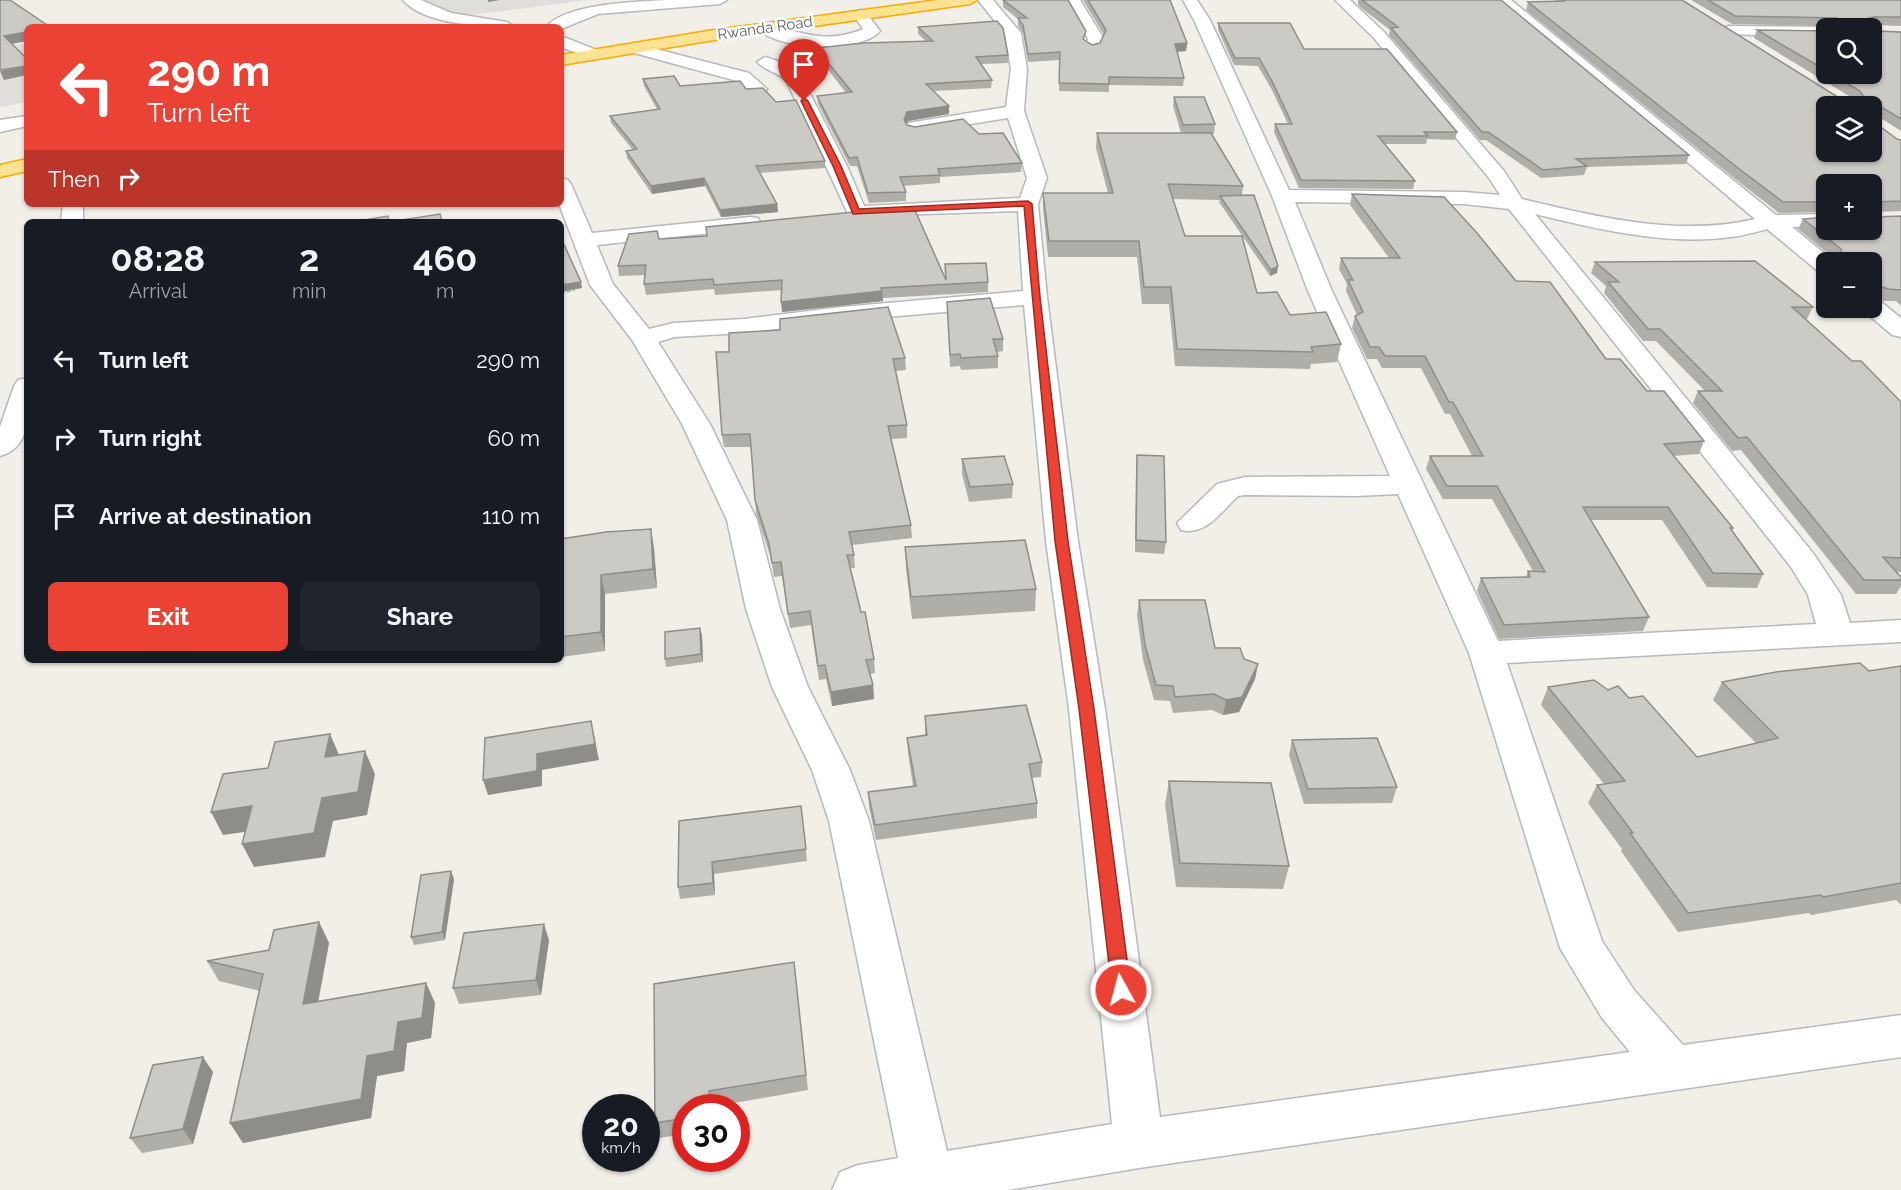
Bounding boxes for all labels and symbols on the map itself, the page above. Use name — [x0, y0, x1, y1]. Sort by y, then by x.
street label: Rwanda Road — [716, 12, 814, 44]
pin — [778, 39, 829, 101]
position arrow — [1089, 958, 1153, 1022]
speed limit sign: 30 — [672, 1094, 750, 1172]

